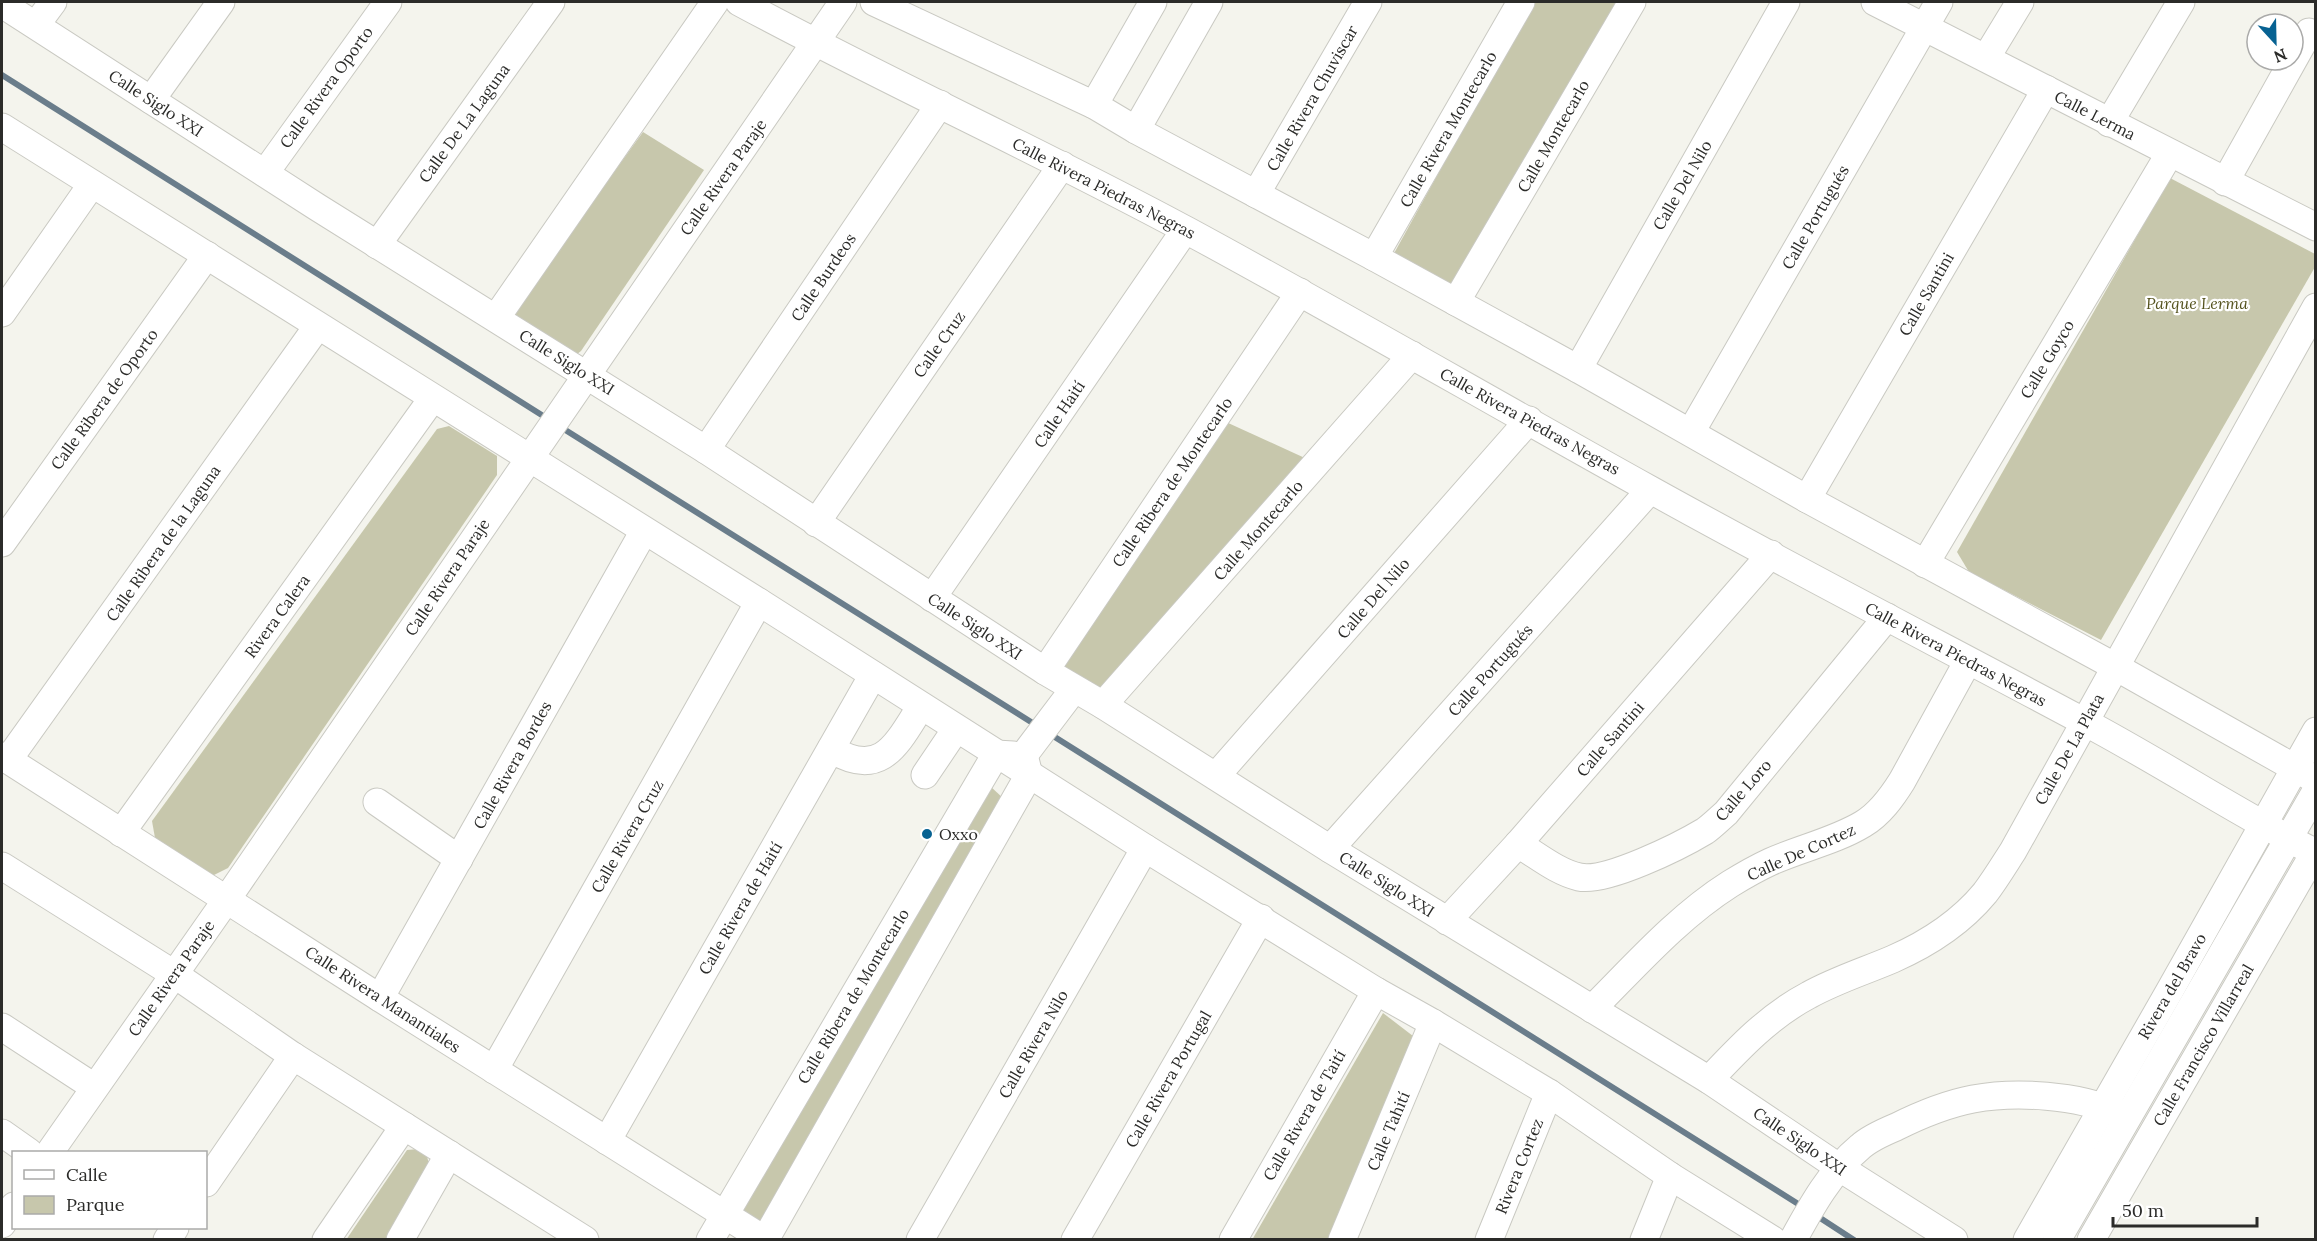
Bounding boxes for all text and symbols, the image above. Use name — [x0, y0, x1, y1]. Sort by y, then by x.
north arrow — [2245, 12, 2305, 72]
street label: Calle Rivera Chuviscar — [1262, 21, 1362, 175]
street label: Calle Rivera Oporto — [275, 22, 377, 152]
text: N — [2271, 44, 2290, 67]
street label: Calle Rivera Montecarlo — [1395, 47, 1501, 211]
street label: Calle De La Laguna — [414, 60, 514, 186]
street label: Calle Siglo XXI — [105, 65, 207, 141]
street label: Calle Montecarlo — [1513, 76, 1593, 196]
street label: Calle Lerma — [2051, 86, 2139, 144]
street label: Calle Rivera Paraje — [675, 115, 771, 239]
street label: Calle Rivera Piedras Negras — [1009, 133, 1199, 243]
street label: Calle Del Nilo — [1648, 136, 1716, 234]
street label: Calle Portugués — [1777, 161, 1853, 273]
street label: Calle Burdeos — [786, 229, 860, 325]
street label: Calle Santini — [1894, 249, 1958, 339]
park label: Parque Lerma — [2146, 293, 2248, 313]
street label: Calle Cruz — [909, 307, 969, 381]
street label: Calle Goyco — [2016, 316, 2078, 402]
street label: Calle Ribera de Oporto — [46, 325, 162, 473]
street label: Calle Siglo XXI — [516, 325, 618, 399]
street label: Calle Rivera Piedras Negras — [1437, 363, 1623, 479]
street label: Calle Haití — [1029, 376, 1089, 452]
street label: Calle Ribera de Montecarlo — [1108, 393, 1236, 571]
street label: Calle Ribera de la Laguna — [101, 461, 225, 625]
street label: Calle Montecarlo — [1209, 476, 1307, 584]
street label: Calle Rivera Paraje — [400, 514, 494, 639]
street label: Calle Del Nilo — [1332, 553, 1414, 643]
street label: Rivera Calera — [240, 570, 314, 662]
street label: Calle Siglo XXI — [924, 588, 1026, 664]
street label: Calle Rivera Piedras Negras — [1862, 598, 2050, 710]
street label: Calle Portugués — [1443, 620, 1537, 720]
street label: Calle De La Plata — [2030, 690, 2108, 808]
street label: Calle Rivera Bordes — [469, 697, 555, 833]
street label: Calle Santini — [1572, 697, 1648, 781]
street label: Calle Loro — [1711, 755, 1775, 825]
street label: Calle Rivera Cruz — [586, 776, 668, 896]
street label: Calle De Cortez — [1744, 819, 1858, 885]
place label: Oxxo — [939, 824, 978, 844]
marker: Oxxo — [920, 827, 934, 841]
street label: Calle Rivera de Haití — [694, 838, 786, 978]
street label: Calle Siglo XXI — [1336, 847, 1438, 921]
street label: Calle Ribera de Montecarlo — [793, 905, 913, 1087]
street label: Calle Rivera Paraje — [123, 916, 219, 1040]
street label: Rivera del Bravo — [2133, 929, 2211, 1043]
street label: Calle Rivera Manantiales — [301, 941, 465, 1057]
street label: Calle Francisco Villarreal — [2148, 961, 2258, 1129]
street label: Calle Rivera Nilo — [994, 986, 1072, 1102]
street label: Calle Rivera Portugal — [1121, 1007, 1215, 1151]
street label: Calle Rivera de Taití — [1258, 1046, 1350, 1184]
street label: Calle Tahití — [1362, 1088, 1414, 1174]
street label: Calle Siglo XXI — [1749, 1102, 1851, 1180]
street label: Rivera Cortez — [1491, 1115, 1547, 1217]
legend — [12, 1151, 207, 1229]
text: Calle — [66, 1163, 108, 1186]
scale bar — [2113, 1190, 2257, 1228]
text: Parque — [66, 1193, 125, 1216]
text: 50 m — [2122, 1199, 2164, 1222]

